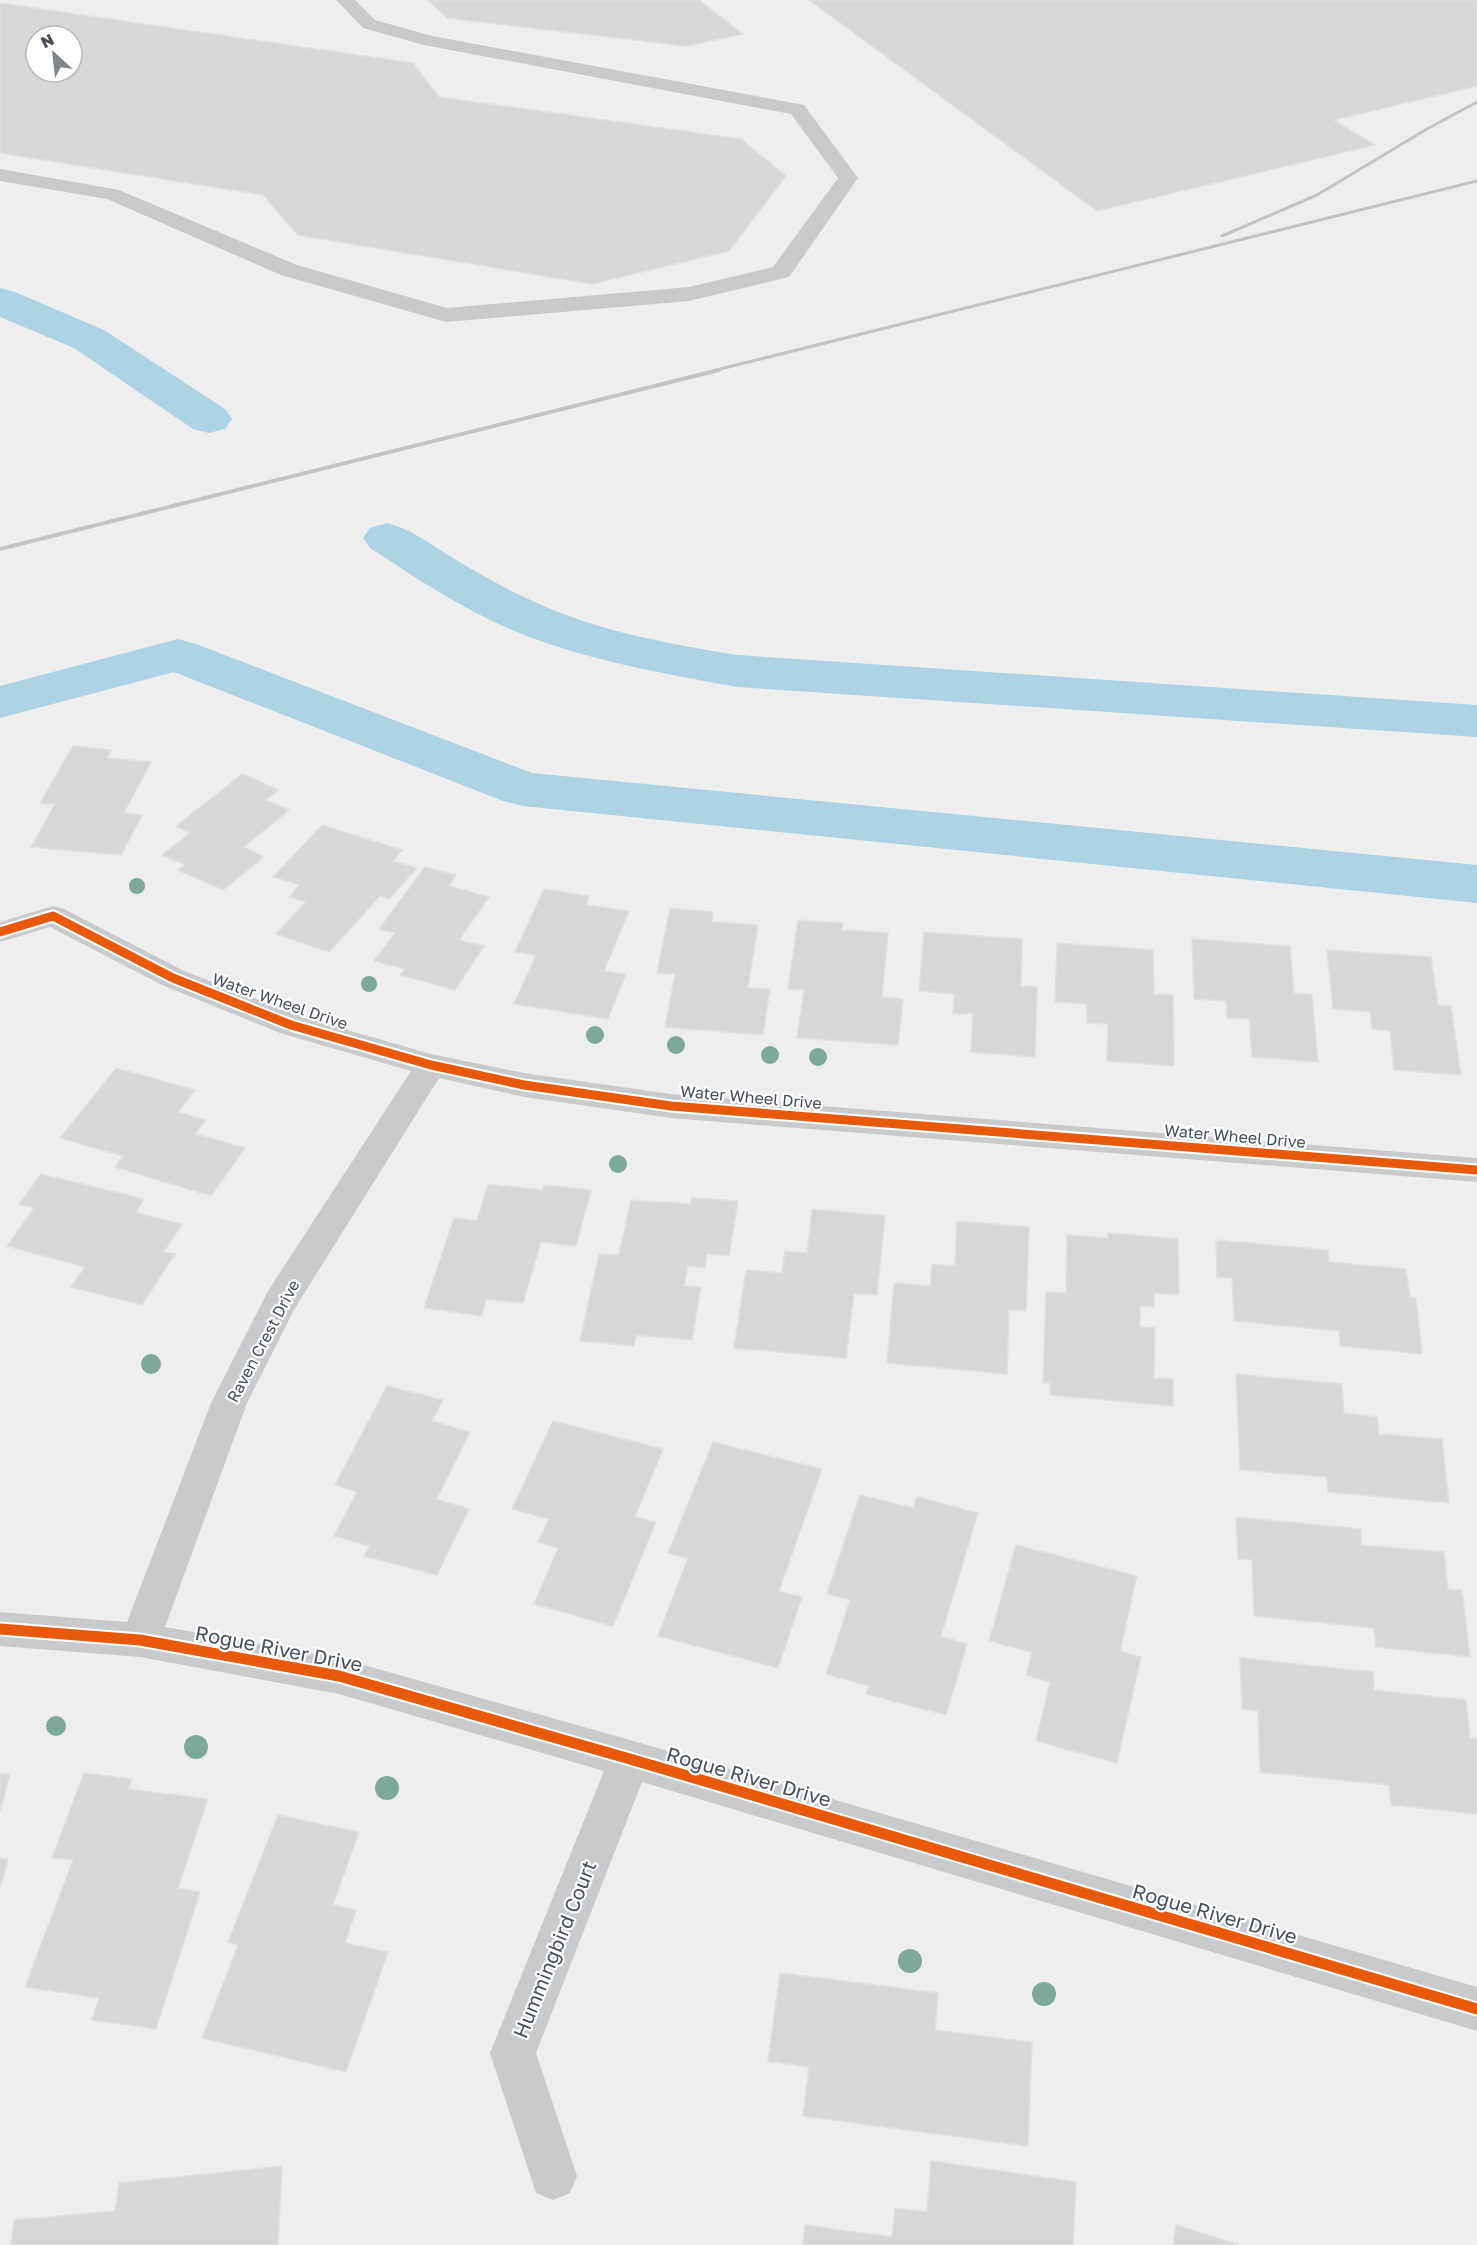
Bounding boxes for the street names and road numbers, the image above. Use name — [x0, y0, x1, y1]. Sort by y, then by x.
street label: Water Wheel Drive — [210, 968, 350, 1034]
street label: Water Wheel Drive — [679, 1081, 823, 1113]
street label: Water Wheel Drive — [1163, 1120, 1307, 1152]
street label: Raven Crest Drive — [222, 1276, 304, 1406]
street label: Rogue River Drive — [193, 1620, 365, 1676]
street label: Rogue River Drive — [664, 1741, 834, 1811]
street label: Hummingbird Court — [507, 1857, 601, 2041]
street label: Rogue River Drive — [1130, 1878, 1300, 1948]

